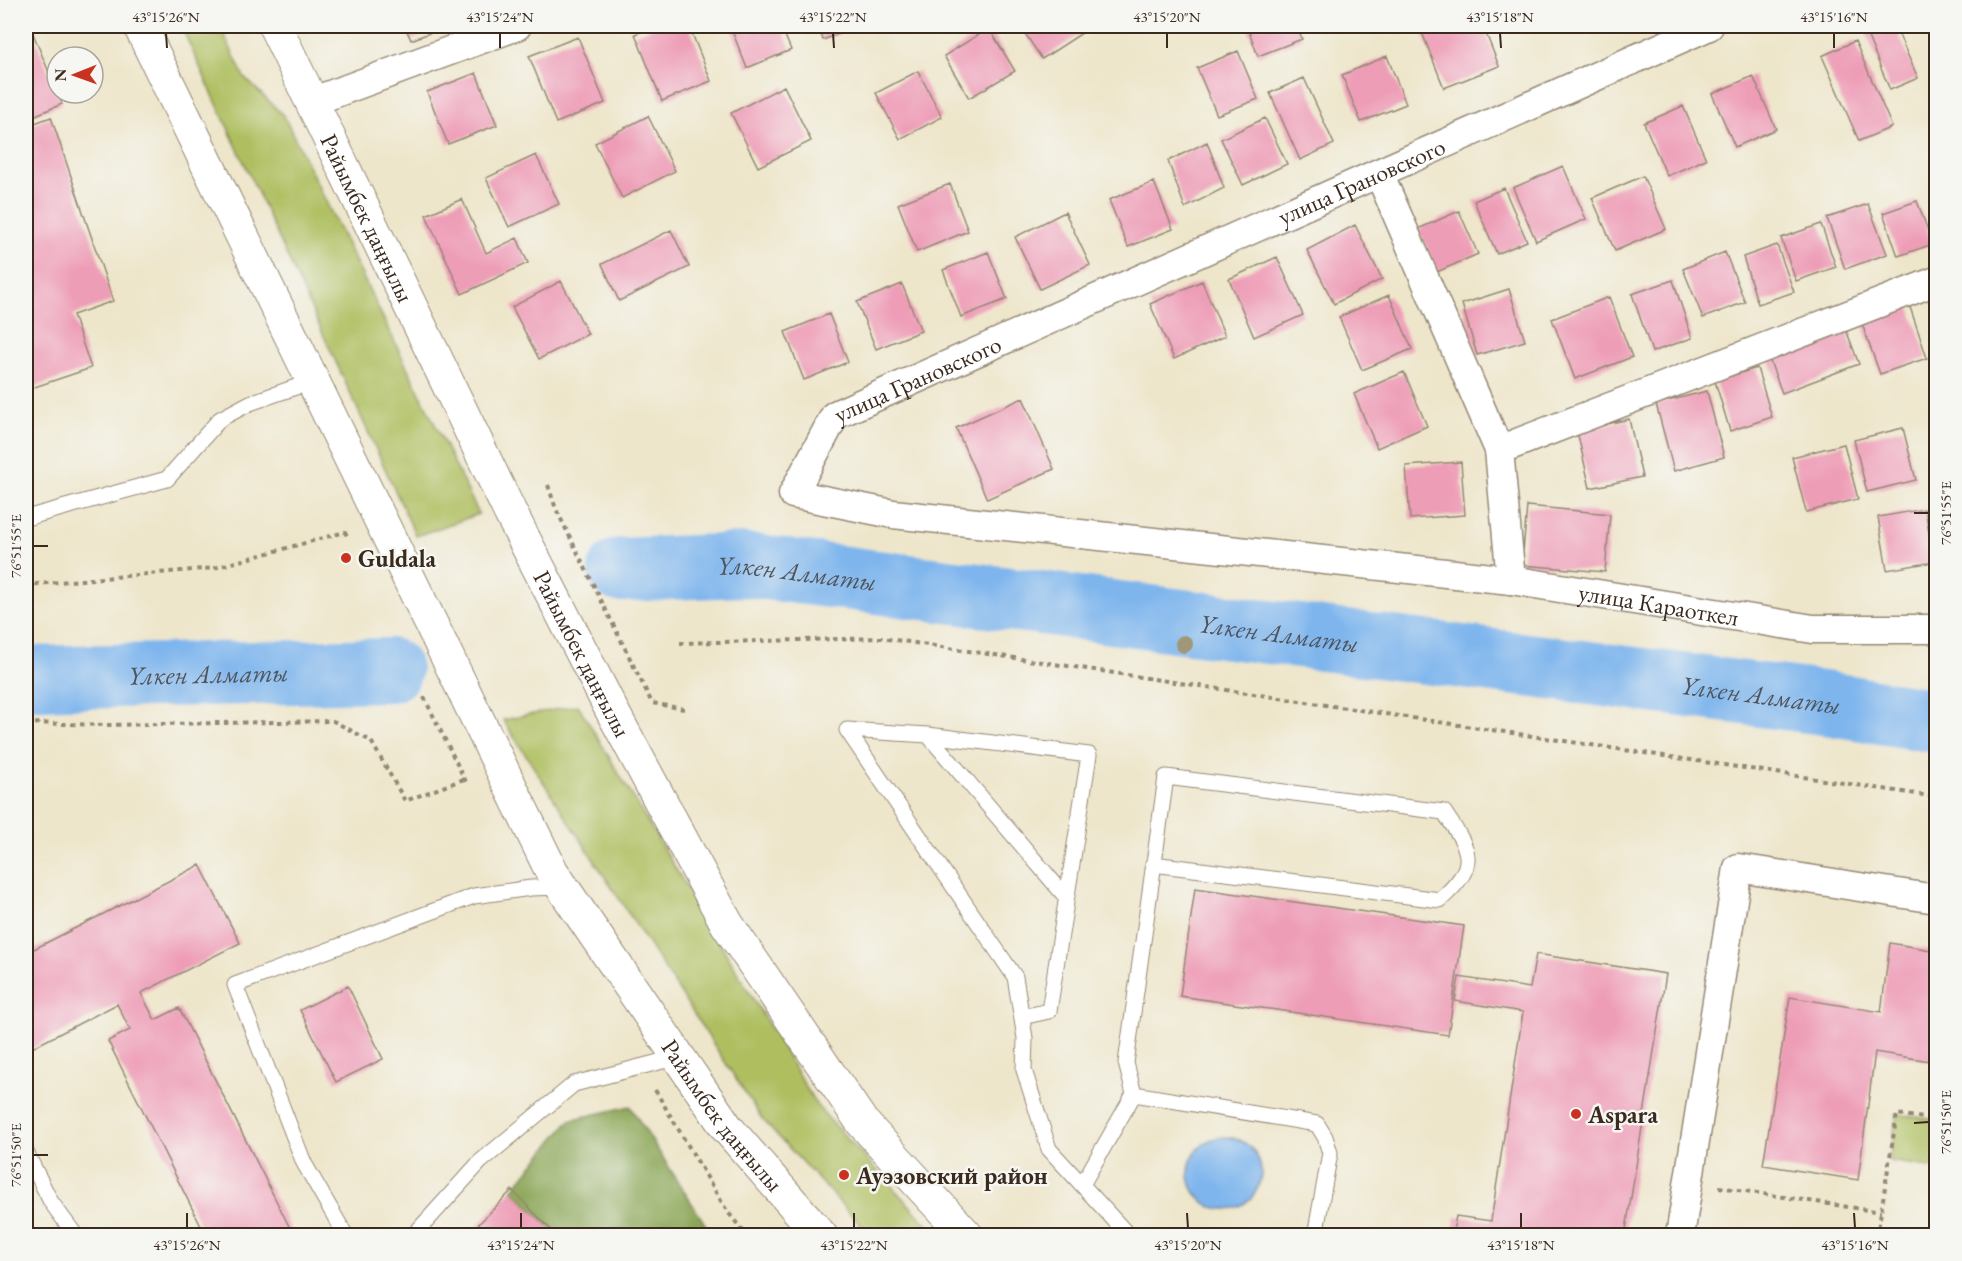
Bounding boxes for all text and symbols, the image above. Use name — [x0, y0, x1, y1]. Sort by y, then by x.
text: 43°15'26"N — [132, 7, 200, 26]
text: 43°15'24"N — [466, 7, 534, 26]
text: 43°15'22"N — [799, 7, 867, 26]
text: 43°15'20"N — [1133, 7, 1201, 26]
text: 43°15'18"N — [1466, 7, 1534, 26]
text: 43°15'16"N — [1800, 7, 1868, 26]
north arrow — [45, 45, 105, 105]
text: N — [50, 69, 71, 82]
street label: Райымбек даңғылы — [314, 128, 422, 307]
street label: улица Грановского — [1273, 130, 1450, 231]
street label: улица Грановского — [829, 328, 1006, 429]
text: 76°51'55"E — [1936, 480, 1955, 545]
text: 76°51'55"E — [6, 513, 25, 578]
place label: Guldala — [358, 543, 437, 574]
water label: Үлкен Алматы — [716, 548, 878, 599]
marker: Guldala — [339, 551, 353, 565]
street label: Райымбек даңғылы — [527, 565, 639, 743]
street label: улица Караоткел — [1576, 576, 1741, 632]
water label: Үлкен Алматы — [1197, 606, 1360, 660]
water label: Үлкен Алматы — [127, 655, 289, 693]
water label: Үлкен Алматы — [1679, 668, 1843, 722]
street label: Райымбек даңғылы — [655, 1033, 791, 1198]
text: 76°51'50"E — [1936, 1089, 1955, 1154]
place label: Aspara — [1587, 1099, 1659, 1130]
marker: Aspara — [1569, 1107, 1583, 1121]
text: 76°51'50"E — [6, 1122, 25, 1187]
place label: Ауэзовский район — [855, 1160, 1048, 1192]
marker: Ауэзовский район — [837, 1168, 851, 1182]
text: 43°15'26"N — [153, 1235, 221, 1254]
text: 43°15'24"N — [487, 1235, 555, 1254]
text: 43°15'22"N — [820, 1235, 888, 1254]
text: 43°15'20"N — [1154, 1235, 1222, 1254]
text: 43°15'18"N — [1487, 1235, 1555, 1254]
text: 43°15'16"N — [1821, 1235, 1889, 1254]

